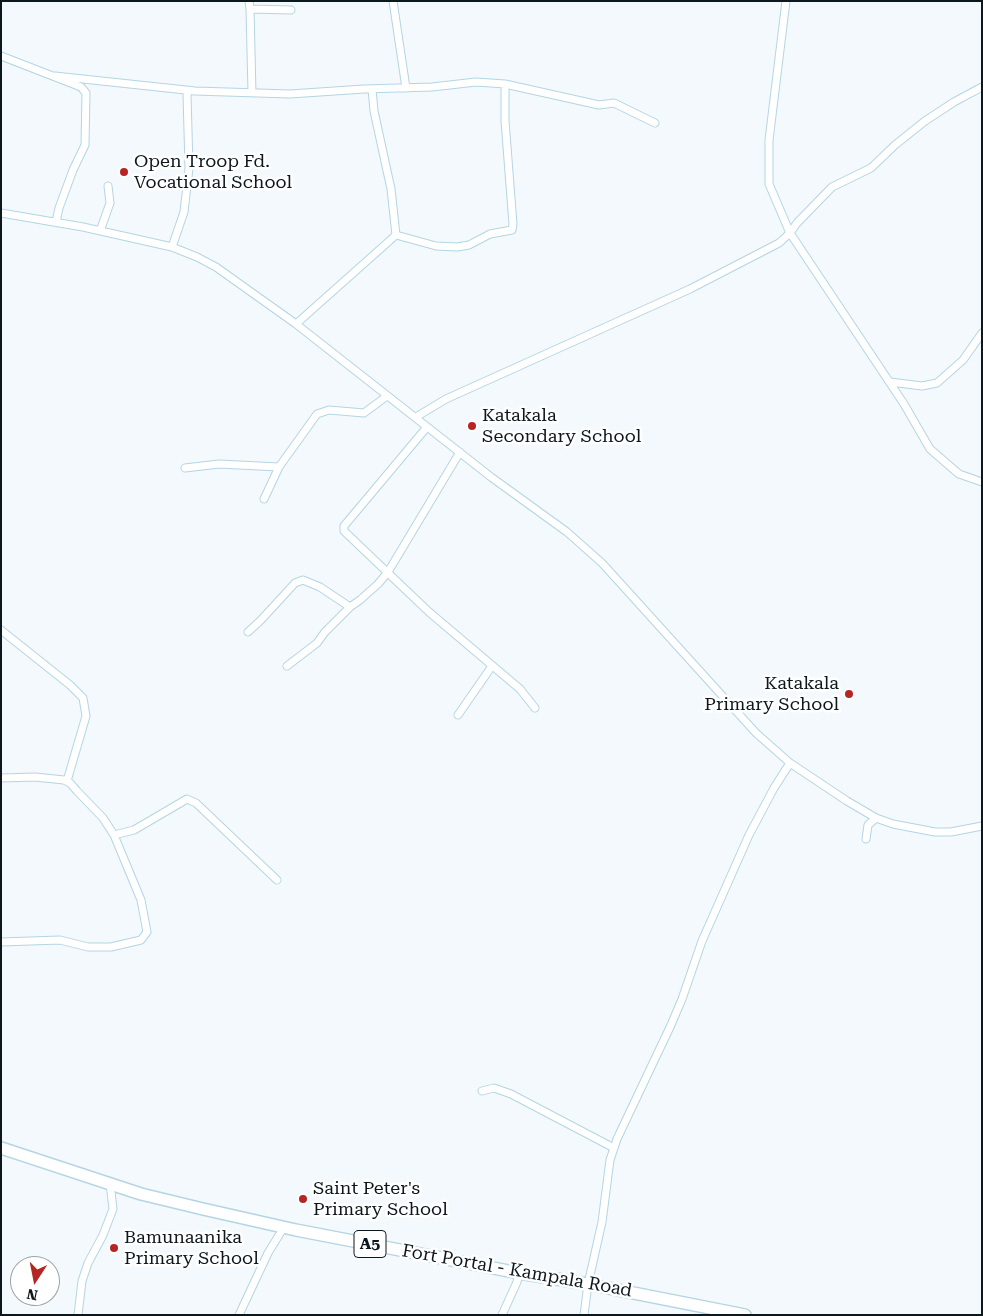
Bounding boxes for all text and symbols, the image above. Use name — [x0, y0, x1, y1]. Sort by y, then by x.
place label: Open Troop Fd. Vocational School — [134, 151, 292, 193]
marker: Open Troop Fd. Vocational School — [118, 166, 130, 178]
place label: Katakala Secondary School — [482, 405, 641, 448]
marker: Katakala Secondary School — [466, 420, 478, 432]
place label: Katakala Primary School — [704, 673, 839, 716]
marker: Katakala Primary School — [843, 688, 855, 700]
place label: Saint Peter's Primary School — [313, 1178, 448, 1220]
marker: Saint Peter's Primary School — [297, 1193, 309, 1205]
place label: Bamunaanika Primary School — [124, 1227, 259, 1270]
road number: A5 — [354, 1230, 386, 1258]
street label: Fort Portal - Kampala Road — [400, 1240, 634, 1302]
marker: Bamunaanika Primary School — [108, 1242, 120, 1254]
north arrow — [10, 1256, 60, 1306]
text: N — [26, 1286, 39, 1304]

